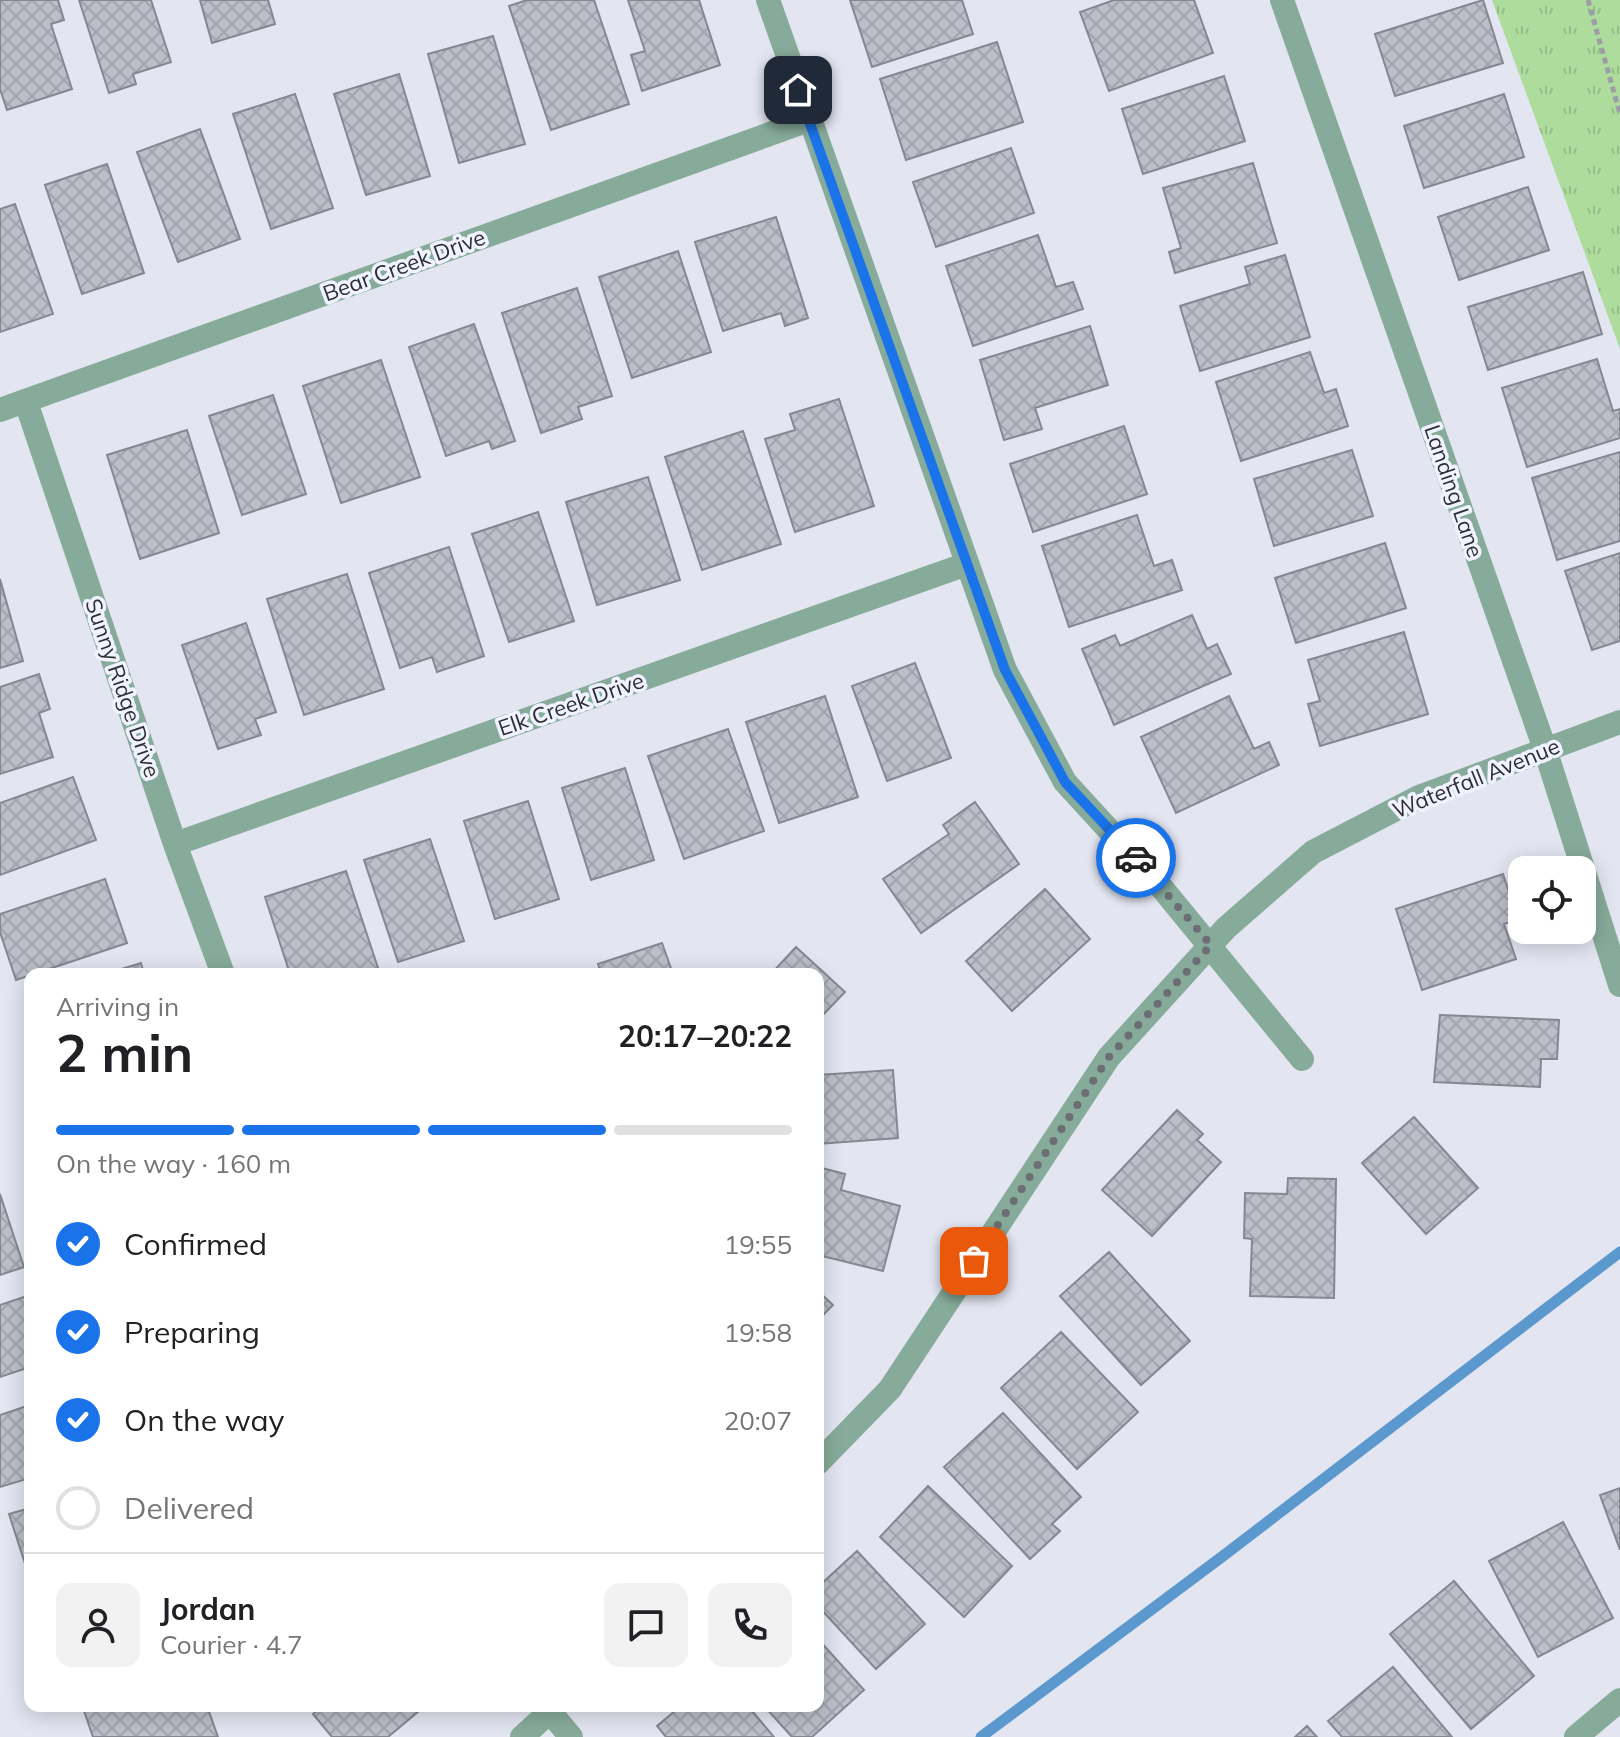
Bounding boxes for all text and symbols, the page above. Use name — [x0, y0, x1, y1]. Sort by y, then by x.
pin — [764, 56, 832, 124]
icon: home — [776, 68, 820, 112]
street label: Bear Creek Drive — [319, 223, 489, 307]
street label: Landing Lane — [1418, 421, 1490, 561]
street label: Sunny Ridge Drive — [79, 595, 167, 781]
street label: Elk Creek Drive — [494, 666, 648, 742]
street label: Waterfall Avenue — [1388, 732, 1564, 824]
courier — [1096, 818, 1176, 898]
icon: car — [1114, 836, 1158, 880]
map controls — [1508, 856, 1596, 944]
button: locate — [1508, 856, 1596, 944]
text: Arriving in — [56, 990, 179, 1023]
text: 20:17–20:22 — [618, 1017, 792, 1055]
text: 2 min — [56, 1020, 193, 1085]
text: On the way · 160 m — [56, 1147, 291, 1180]
icon: check — [56, 1222, 100, 1266]
text: Confirmed — [124, 1225, 267, 1263]
pin — [940, 1227, 1008, 1295]
text: 19:55 — [724, 1228, 792, 1261]
icon: bag — [952, 1239, 996, 1283]
icon: check — [56, 1310, 100, 1354]
text: Preparing — [124, 1313, 260, 1351]
text: 19:58 — [724, 1316, 792, 1349]
icon: check — [56, 1398, 100, 1442]
text: On the way — [124, 1401, 284, 1439]
text: 20:07 — [724, 1404, 792, 1437]
text: Delivered — [124, 1489, 254, 1527]
button: person — [56, 1583, 140, 1667]
button: chat — [604, 1583, 688, 1667]
button: phone — [708, 1583, 792, 1667]
text: Jordan — [160, 1590, 255, 1628]
text: Courier · 4.7 — [160, 1628, 303, 1661]

